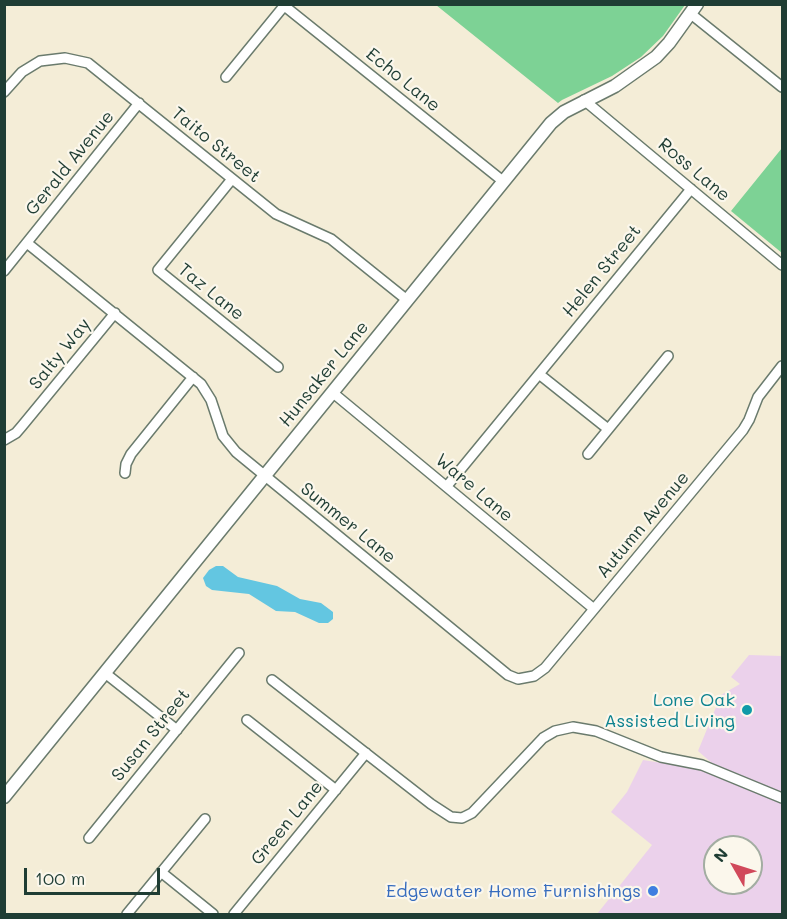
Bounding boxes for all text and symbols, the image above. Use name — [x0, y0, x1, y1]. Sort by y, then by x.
street label: Echo Lane — [362, 44, 444, 116]
street label: Taito Street — [167, 102, 265, 188]
street label: Gerald Avenue — [21, 106, 119, 220]
street label: Ross Lane — [654, 134, 734, 206]
street label: Helen Street — [558, 220, 646, 322]
street label: Taz Lane — [174, 259, 248, 325]
street label: Salty Way — [25, 314, 95, 394]
street label: Hunsaker Lane — [275, 317, 373, 431]
street label: Ware Lane — [431, 449, 517, 527]
street label: Autumn Avenue — [592, 467, 694, 583]
street label: Summer Lane — [296, 478, 400, 568]
street label: Susan Street — [107, 684, 195, 786]
place label: Lone Oak Assisted Living — [604, 689, 735, 732]
marker: Lone Oak Assisted Living — [740, 703, 754, 717]
street label: Green Lane — [246, 776, 328, 870]
north arrow — [703, 835, 763, 895]
text: N — [708, 843, 732, 866]
scale bar — [27, 856, 164, 894]
text: 100 m — [35, 866, 85, 890]
place label: Edgewater Home Furnishings — [386, 880, 641, 902]
marker: Edgewater Home Furnishings — [646, 884, 660, 898]

